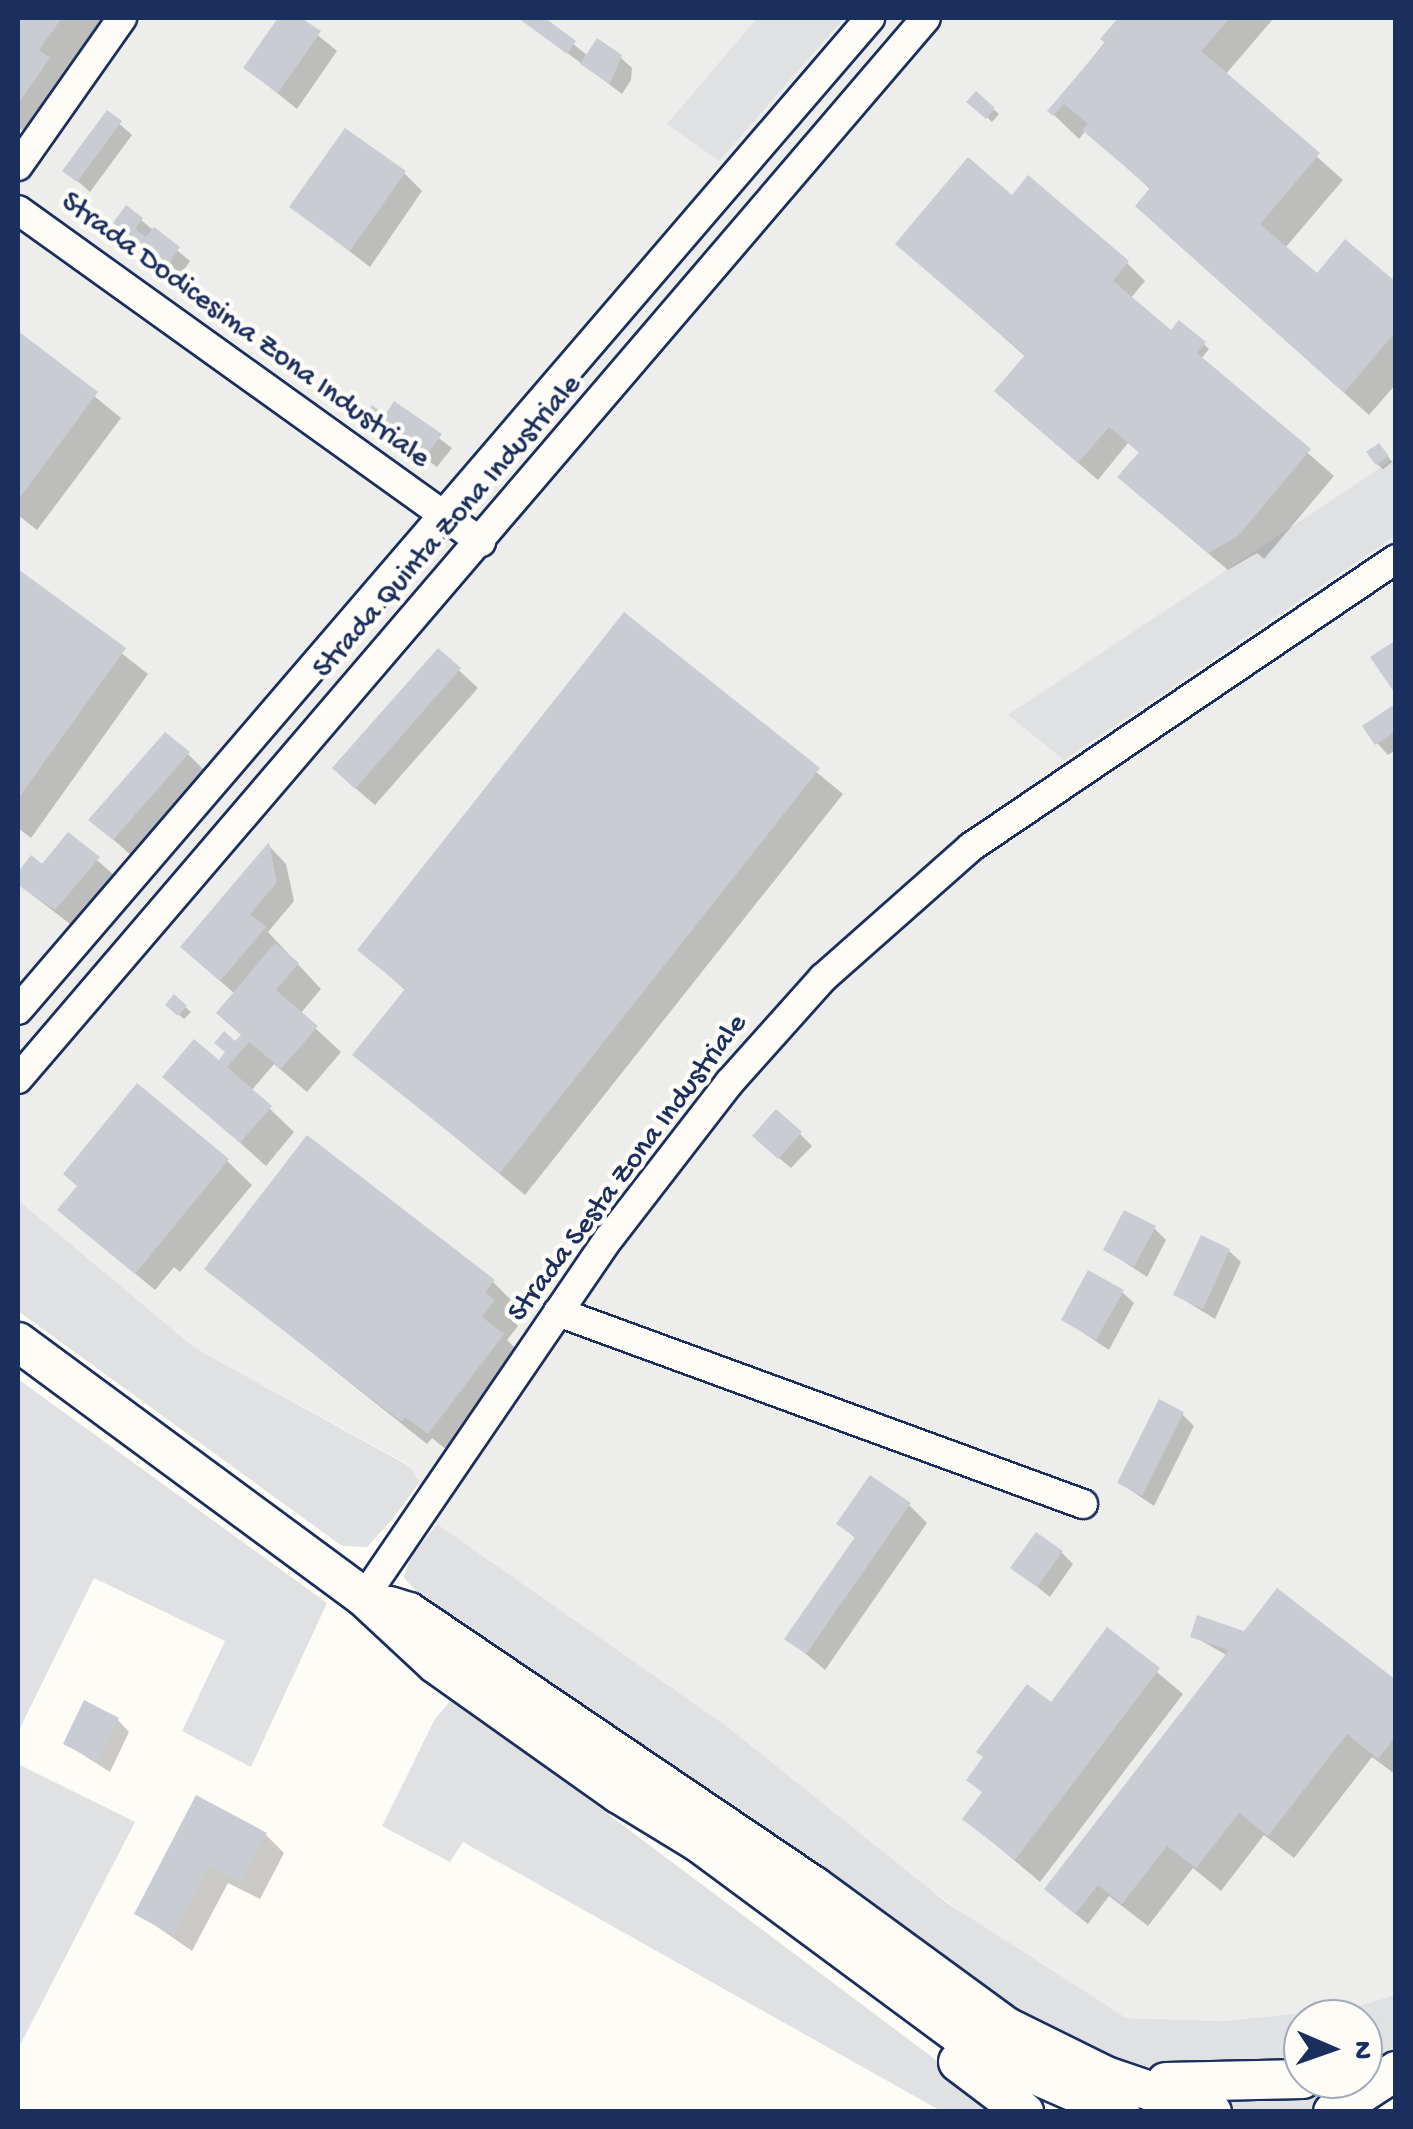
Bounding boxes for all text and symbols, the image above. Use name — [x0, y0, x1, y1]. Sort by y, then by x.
street label: Strada Dodicesima Zona Industriale — [52, 186, 436, 478]
street label: Strada Quinta Zona Industriale — [307, 369, 591, 687]
street label: Strada Sesta Zona Industriale — [501, 1008, 757, 1330]
north arrow — [1283, 1999, 1383, 2099]
text: N — [1345, 2040, 1378, 2060]

